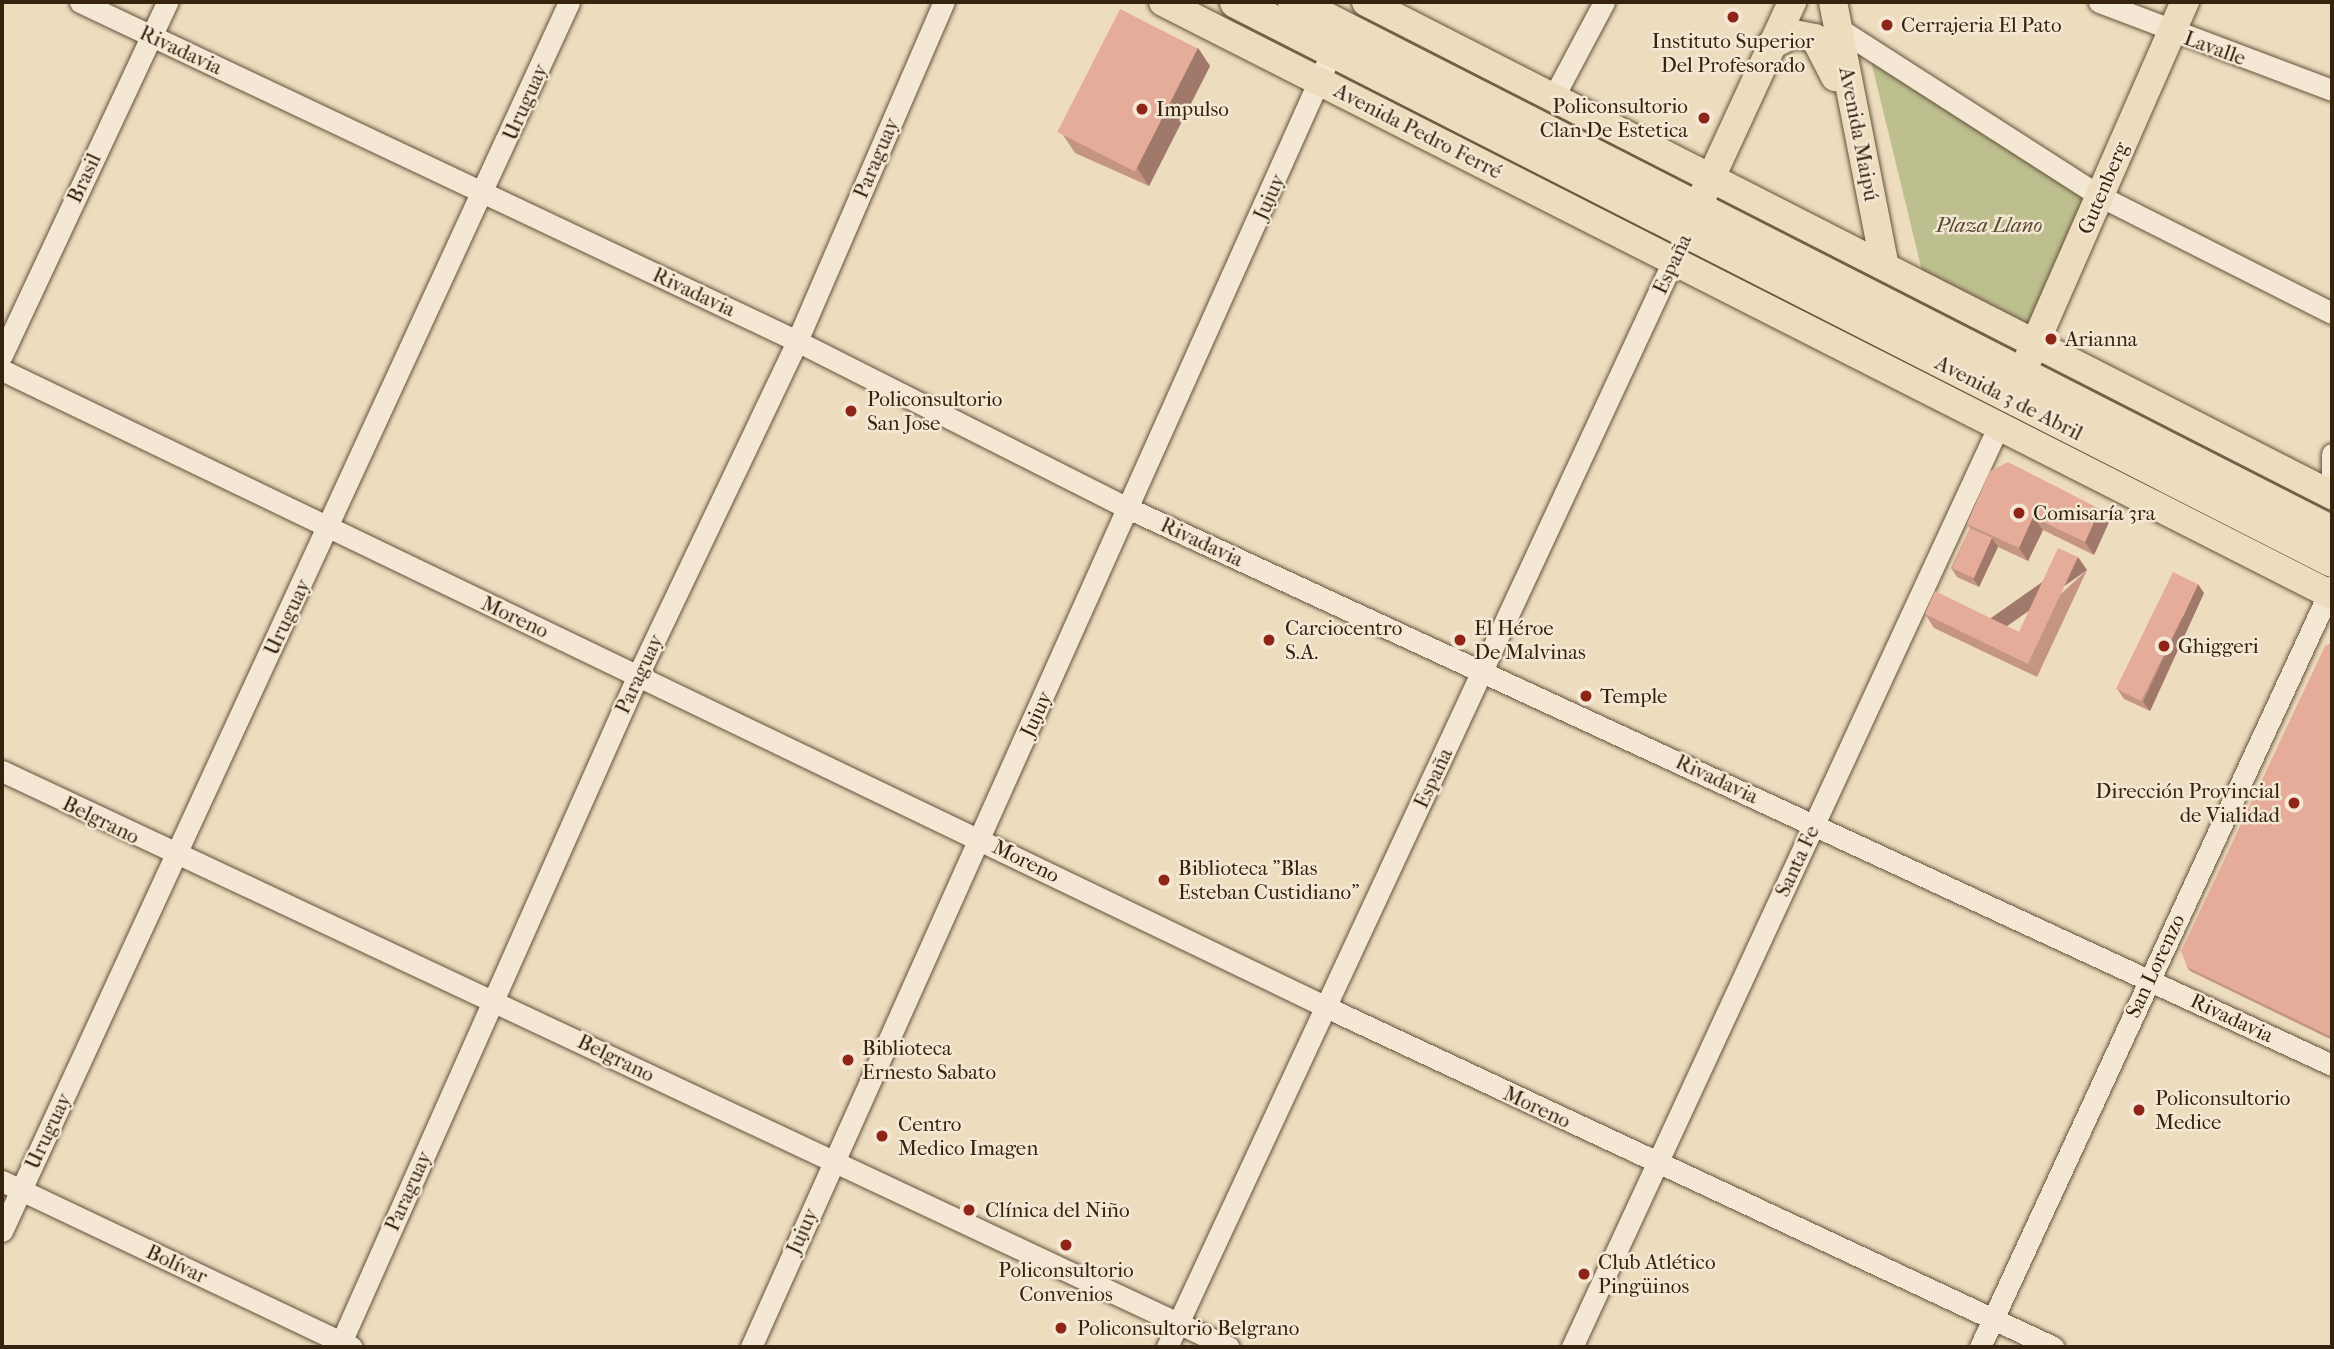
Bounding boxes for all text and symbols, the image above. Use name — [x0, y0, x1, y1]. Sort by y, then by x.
marker: Instituto Superior Del Profesorado — [1725, 9, 1741, 25]
place label: Cerrajeria El Pato — [1901, 12, 2062, 38]
marker: Cerrajeria El Pato — [1879, 17, 1895, 33]
street label: Rivadavia — [136, 20, 226, 80]
street label: Lavalle — [2181, 25, 2249, 71]
place label: Instituto Superior Del Profesorado — [1652, 28, 1814, 78]
street label: Uruguay — [497, 60, 553, 144]
street label: Avenida Maipú — [1834, 65, 1884, 203]
street label: Avenida Pedro Ferré — [1330, 78, 1506, 184]
place label: Policonsultorio Clan De Estetica — [1540, 93, 1688, 143]
place label: Impulso — [1156, 96, 1229, 122]
marker: Impulso — [1134, 101, 1150, 117]
marker: Policonsultorio Clan De Estetica — [1694, 108, 1714, 128]
street label: Paraguay — [848, 114, 904, 202]
street label: Gutenberg — [2072, 138, 2134, 238]
street label: Brasil — [62, 149, 106, 207]
street label: Jujuy — [1248, 170, 1290, 224]
park label: Plaza Llano — [1936, 212, 2042, 238]
street label: España — [1647, 230, 1697, 298]
street label: Rivadavia — [649, 262, 739, 322]
place label: Arianna — [2065, 326, 2138, 352]
marker: Arianna — [2043, 331, 2059, 347]
street label: Avenida 3 de Abril — [1931, 350, 2087, 446]
place label: Policonsultorio San Jose — [867, 386, 1002, 436]
marker: Policonsultorio San Jose — [841, 401, 861, 421]
place label: Comisaría 3ra — [2033, 500, 2155, 526]
marker: Comisaría 3ra — [2011, 505, 2027, 521]
street label: Rivadavia — [1157, 512, 1247, 572]
street label: Uruguay — [258, 575, 316, 659]
street label: Moreno — [477, 590, 553, 644]
place label: Carciocentro S.A. — [1285, 615, 1402, 665]
place label: El Héroe De Malvinas — [1474, 615, 1586, 665]
street label: Paraguay — [610, 630, 668, 718]
marker: Carciocentro S.A. — [1259, 630, 1279, 650]
marker: El Héroe De Malvinas — [1452, 632, 1468, 648]
place label: Ghiggeri — [2178, 633, 2259, 659]
marker: Ghiggeri — [2156, 638, 2172, 654]
place label: Temple — [1600, 683, 1667, 709]
street label: Jujuy — [1015, 687, 1057, 741]
marker: Temple — [1578, 688, 1594, 704]
street label: España — [1408, 744, 1458, 812]
street label: Rivadavia — [1672, 749, 1762, 809]
place label: Dirección Provincial de Vialidad — [2095, 778, 2280, 828]
street label: Belgrano — [58, 791, 144, 849]
marker: Dirección Provincial de Vialidad — [2286, 795, 2302, 811]
street label: Santa Fe — [1770, 821, 1824, 901]
street label: Moreno — [988, 834, 1064, 888]
place label: Biblioteca "Blas Esteban Custidiano" — [1178, 855, 1359, 905]
marker: Biblioteca "Blas Esteban Custidiano" — [1156, 872, 1172, 888]
street label: San Lorenzo — [2120, 910, 2190, 1022]
street label: Rivadavia — [2187, 988, 2277, 1048]
street label: Belgrano — [573, 1029, 659, 1087]
place label: Biblioteca Ernesto Sabato — [862, 1035, 996, 1085]
marker: Biblioteca Ernesto Sabato — [840, 1052, 856, 1068]
street label: Moreno — [1499, 1080, 1575, 1134]
place label: Policonsultorio Medice — [2155, 1085, 2290, 1135]
street label: Uruguay — [19, 1089, 77, 1173]
marker: Policonsultorio Medice — [2129, 1100, 2149, 1120]
place label: Centro Medico Imagen — [898, 1111, 1038, 1161]
marker: Centro Medico Imagen — [872, 1126, 892, 1146]
street label: Paraguay — [379, 1147, 437, 1235]
place label: Clínica del Niño — [985, 1197, 1130, 1223]
marker: Clínica del Niño — [959, 1200, 979, 1220]
street label: Jujuy — [781, 1204, 823, 1258]
marker: Policonsultorio Convenios — [1056, 1235, 1076, 1255]
street label: Bolívar — [142, 1239, 212, 1289]
place label: Club Atlético Pingüinos — [1598, 1249, 1716, 1299]
place label: Policonsultorio Convenios — [998, 1257, 1134, 1307]
marker: Club Atlético Pingüinos — [1576, 1266, 1592, 1282]
place label: Policonsultorio Belgrano — [1077, 1315, 1299, 1341]
marker: Policonsultorio Belgrano — [1051, 1318, 1071, 1338]

